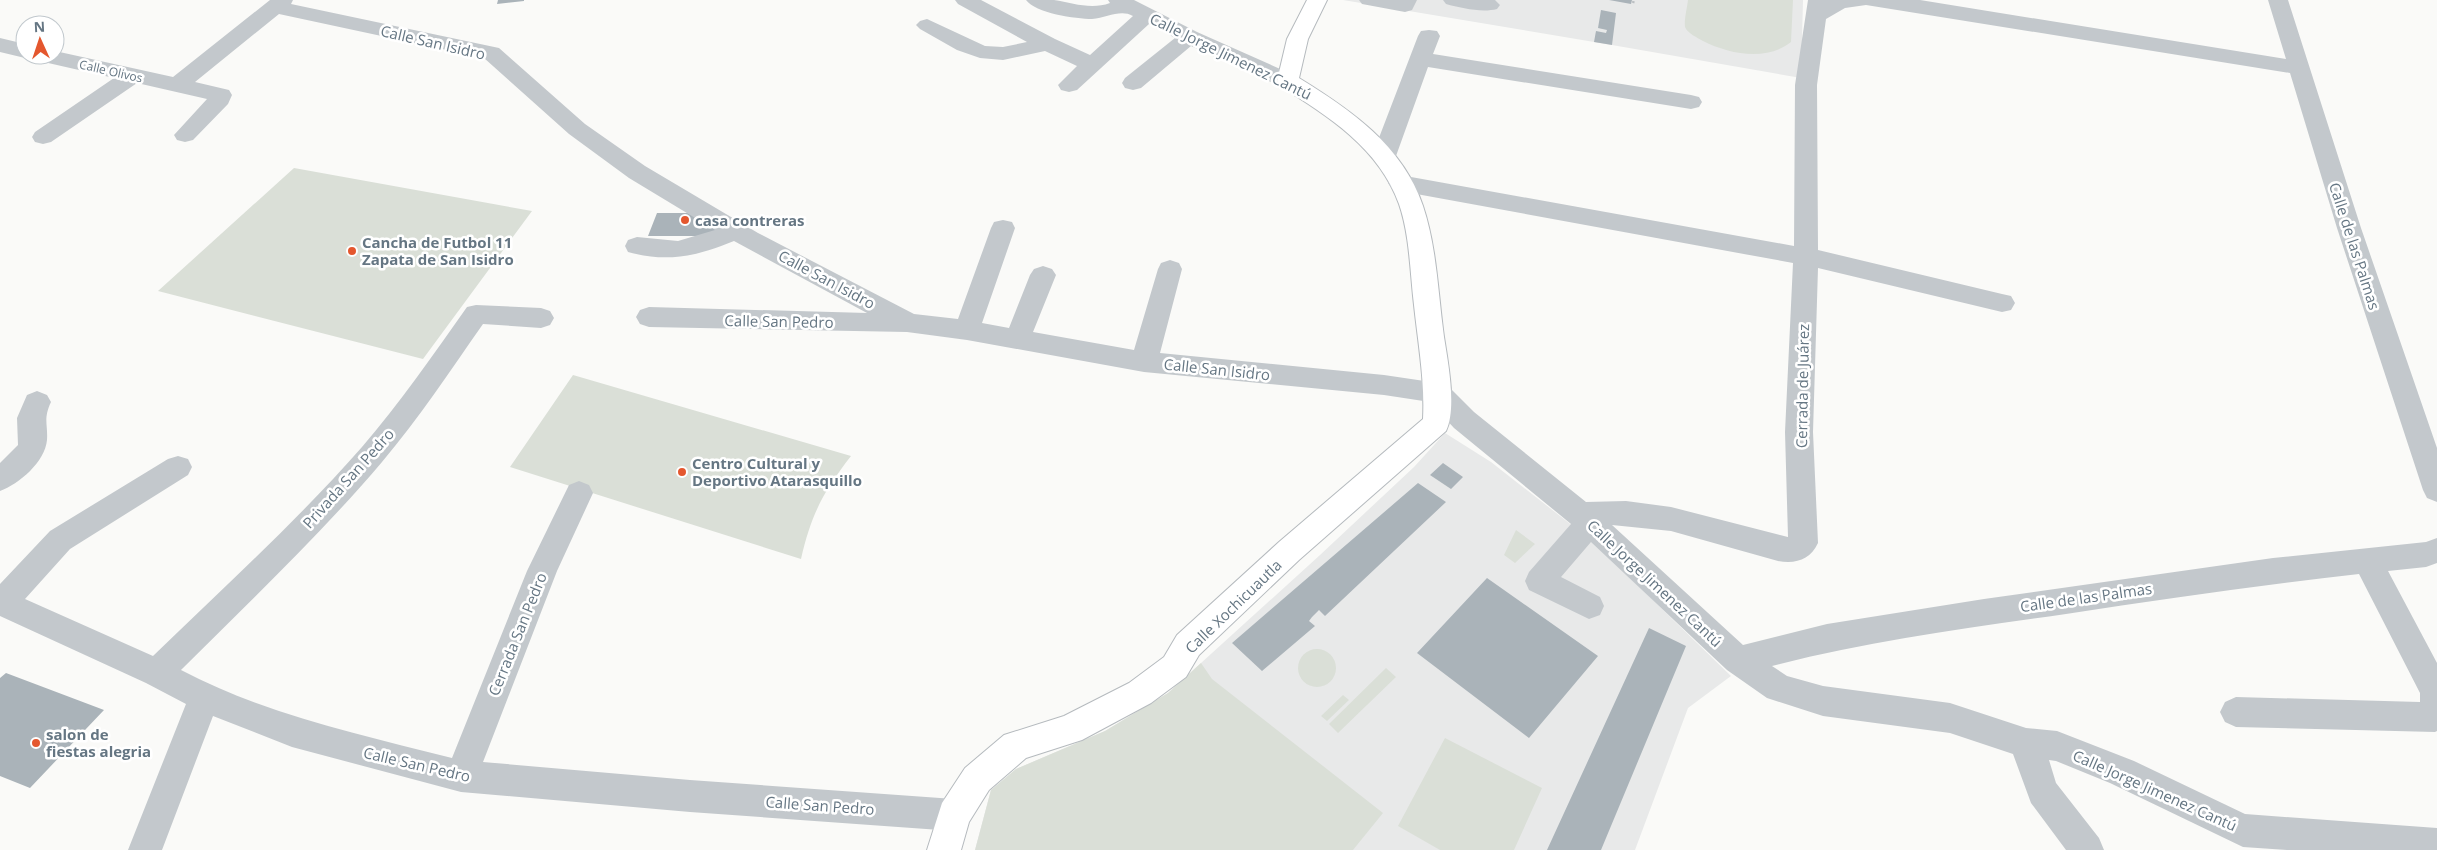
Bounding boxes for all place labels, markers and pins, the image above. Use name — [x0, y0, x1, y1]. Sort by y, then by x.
place label: casa contreras — [695, 210, 805, 230]
marker: casa contreras — [679, 214, 691, 226]
place label: Cancha de Futbol 11 Zapata de San Isidro — [362, 232, 514, 269]
marker: Cancha de Futbol 11 Zapata de San Isidro — [346, 245, 358, 257]
place label: Centro Cultural y Deportivo Atarasquillo — [692, 453, 862, 490]
marker: Centro Cultural y Deportivo Atarasquillo — [676, 466, 688, 478]
place label: salon de fiestas alegria — [46, 724, 151, 761]
marker: salon de fiestas alegria — [30, 737, 42, 749]

